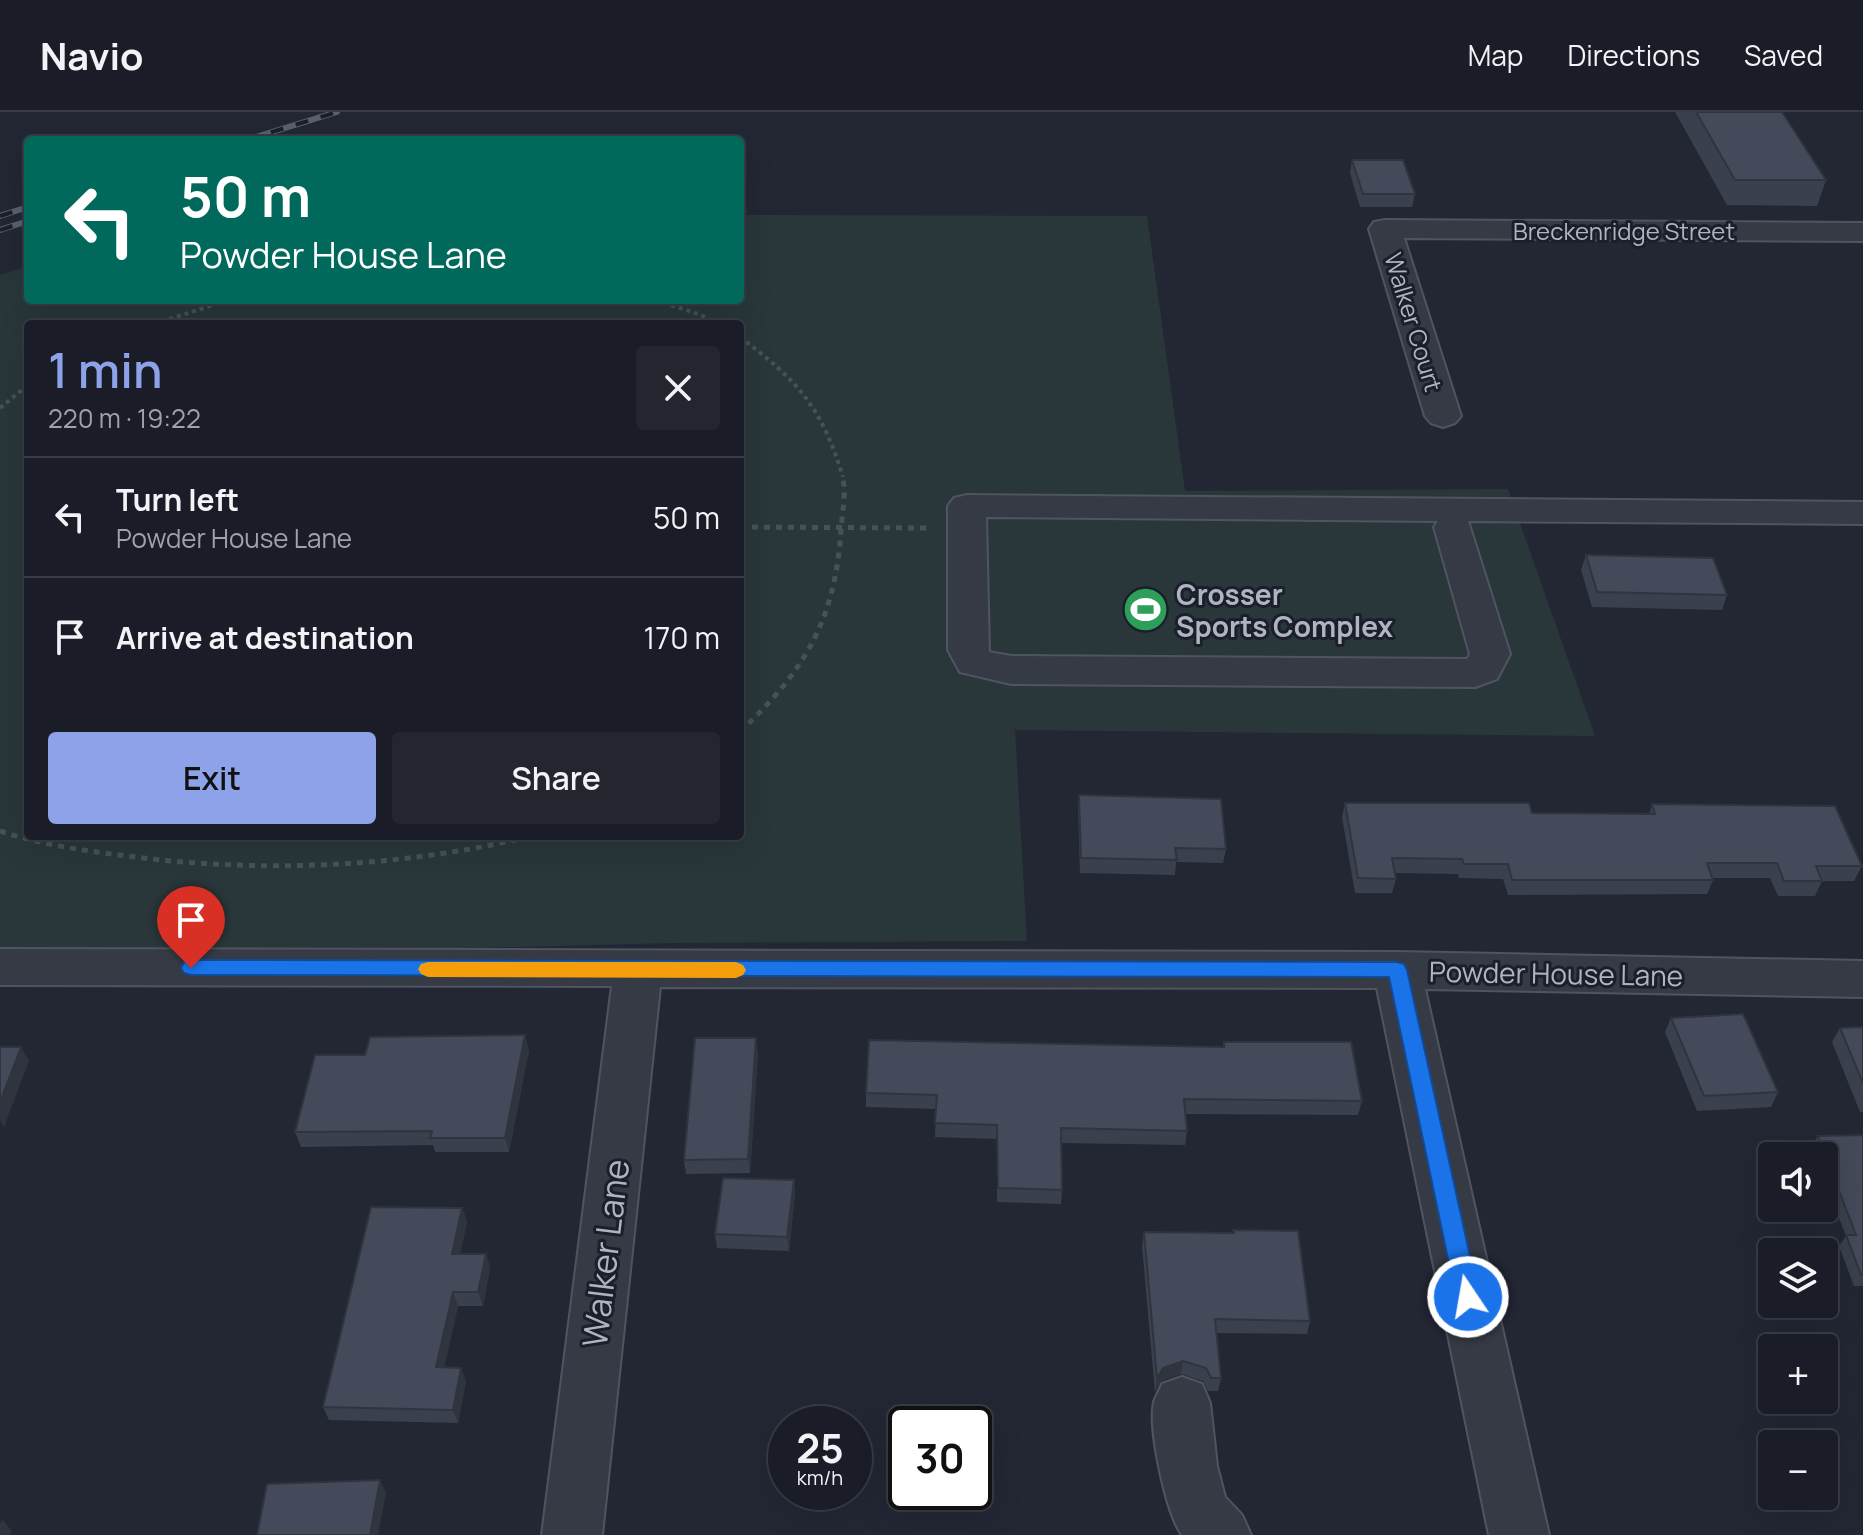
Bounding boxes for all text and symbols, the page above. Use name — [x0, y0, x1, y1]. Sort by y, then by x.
text: Navio — [40, 29, 144, 81]
text: Map — [1468, 36, 1523, 74]
text: Directions — [1567, 36, 1700, 74]
text: Saved — [1744, 36, 1823, 74]
text: 50 m — [180, 157, 311, 234]
icon: left — [48, 168, 152, 272]
street label: Breckenridge Street — [1513, 214, 1735, 247]
text: Powder House Lane — [180, 230, 507, 279]
street label: Walker Court — [1377, 249, 1451, 395]
text: 1 min — [48, 337, 162, 402]
button: close — [636, 346, 720, 430]
text: 220 m · 19:22 — [48, 400, 201, 436]
text: Turn left — [116, 479, 239, 520]
icon: left — [48, 495, 92, 539]
text: 50 m — [653, 497, 720, 538]
text: Powder House Lane — [116, 520, 352, 556]
place label: Crosser Sports Complex — [1176, 575, 1394, 645]
sports icon: Crosser Sports Complex — [1121, 586, 1169, 634]
icon: arrive — [48, 615, 92, 659]
text: Arrive at destination — [116, 617, 414, 658]
text: 170 m — [643, 617, 720, 658]
button: Exit — [48, 732, 376, 824]
button: Share — [392, 732, 720, 824]
pin — [157, 886, 225, 968]
icon: arrive — [169, 898, 213, 942]
street label: Powder House Lane — [1429, 952, 1683, 994]
map controls — [1758, 1142, 1838, 1510]
button: sound — [1758, 1142, 1838, 1222]
street label: Walker Lane — [571, 1157, 639, 1349]
button: layers — [1758, 1238, 1838, 1318]
position arrow — [1426, 1255, 1510, 1339]
button: + — [1758, 1334, 1838, 1414]
speed limit sign: 30 — [888, 1406, 992, 1510]
text: 25 — [796, 1420, 844, 1475]
button: − — [1758, 1430, 1838, 1510]
text: km/h — [797, 1464, 843, 1491]

